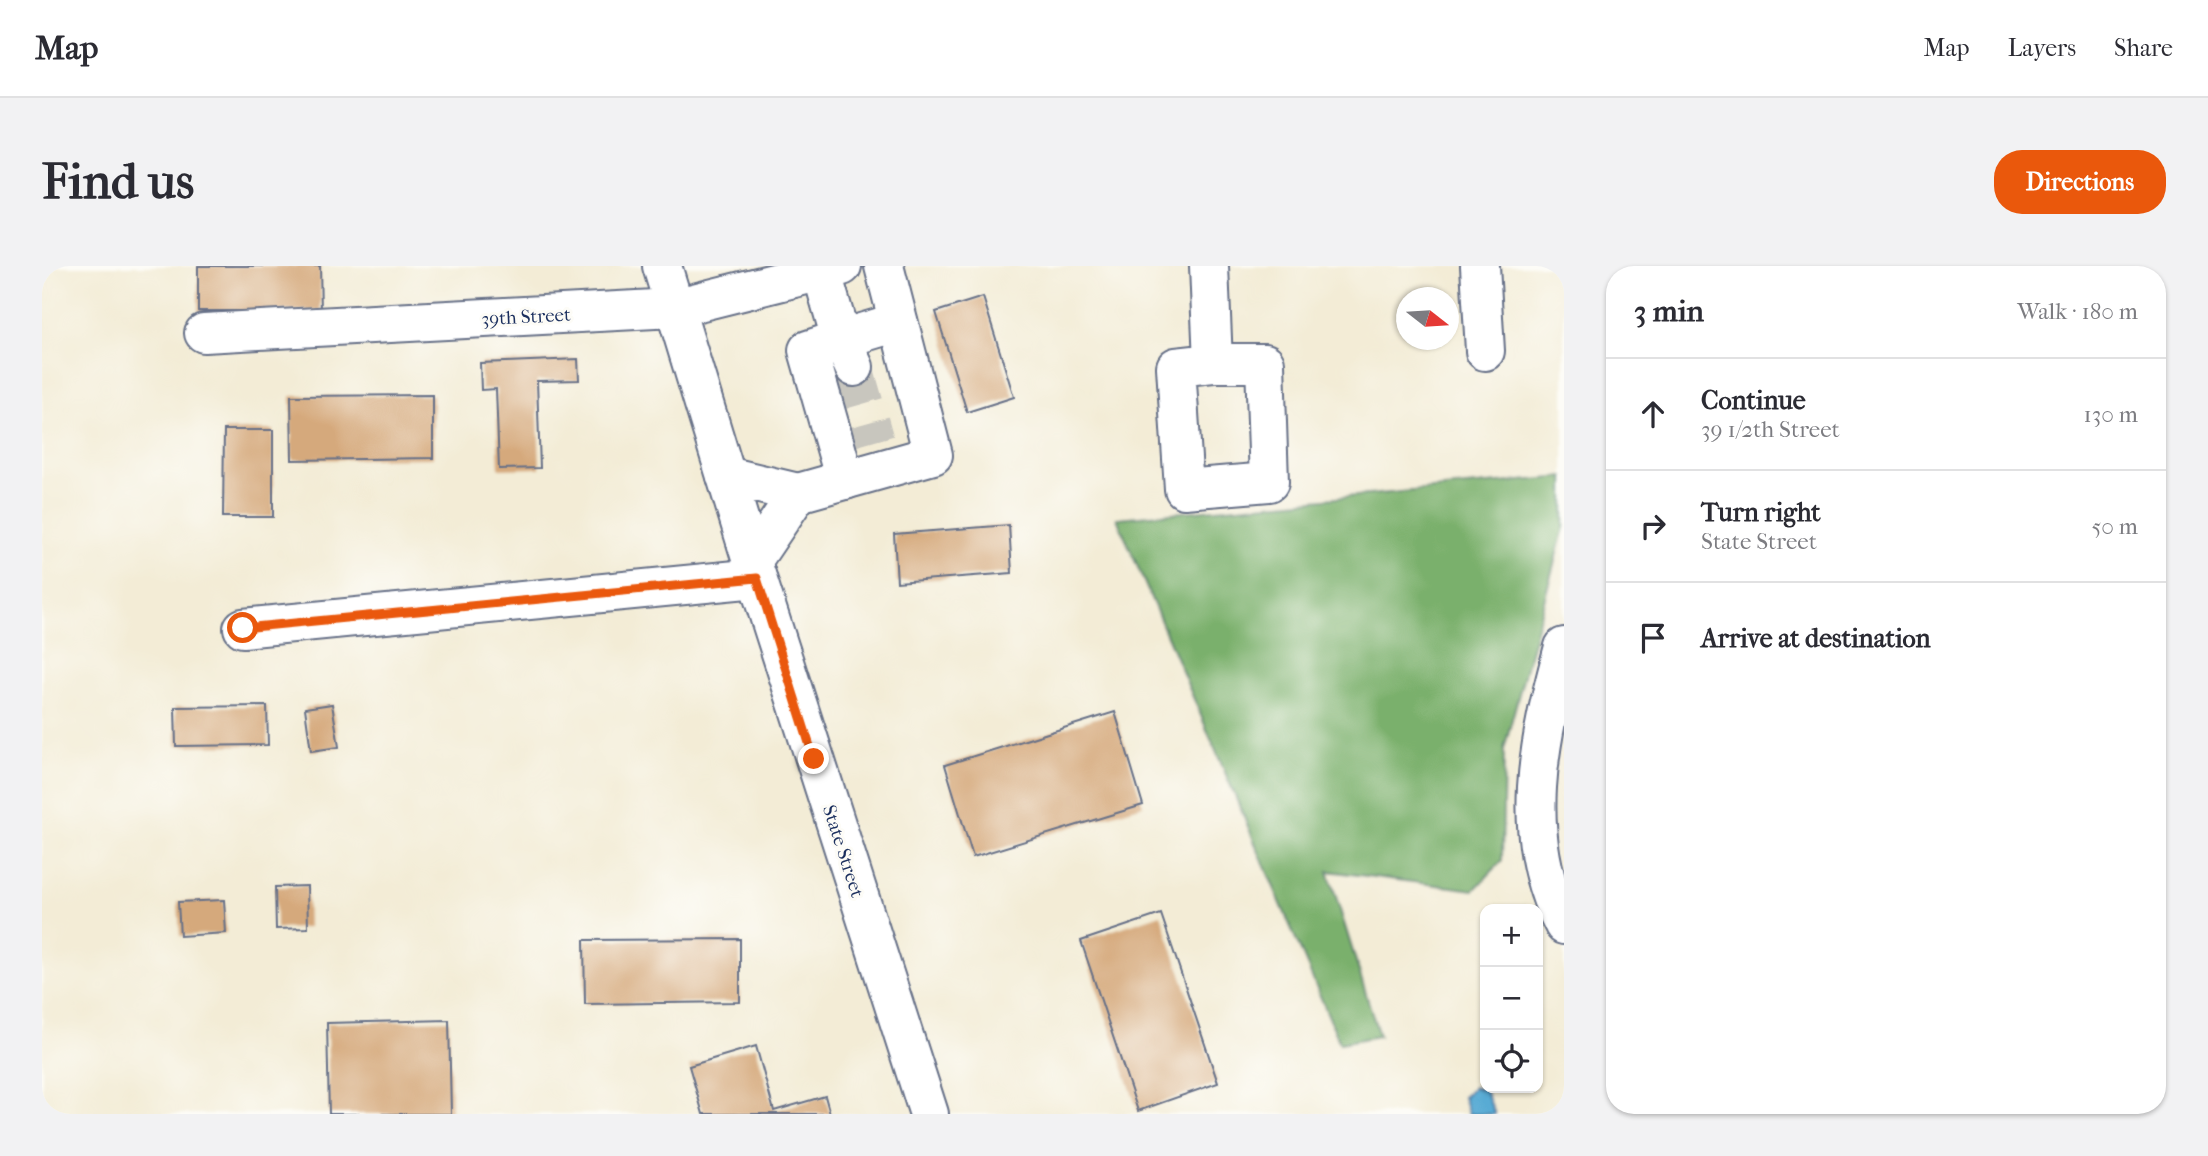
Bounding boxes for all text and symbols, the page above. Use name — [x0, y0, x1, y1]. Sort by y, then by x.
text: Map — [35, 29, 98, 68]
text: Map — [1924, 34, 1970, 62]
text: Layers — [2008, 34, 2076, 62]
text: Share — [2114, 34, 2173, 62]
button: Directions — [1994, 150, 2166, 214]
text: Find us — [42, 153, 194, 211]
north arrow — [1396, 287, 1459, 350]
text: 3 min — [1634, 294, 1704, 329]
text: Walk · 180 m — [2017, 298, 2138, 325]
street label: 39th Street — [481, 304, 571, 330]
text: Continue — [1701, 385, 1806, 416]
icon: ahead — [1634, 395, 1672, 433]
text: 130 m — [2084, 401, 2138, 428]
text: 39 1/2th Street — [1701, 416, 1840, 443]
text: Turn right — [1701, 497, 1821, 528]
icon: right — [1634, 507, 1672, 545]
text: 50 m — [2091, 513, 2138, 540]
text: State Street — [1701, 528, 1817, 555]
route start — [227, 612, 258, 643]
icon: arrive — [1634, 619, 1672, 657]
text: Arrive at destination — [1701, 623, 1931, 654]
route end — [798, 743, 829, 774]
street label: State Street — [818, 802, 868, 900]
map controls — [1480, 904, 1543, 1093]
button: + — [1480, 904, 1543, 967]
button: − — [1480, 967, 1543, 1030]
button: locate — [1480, 1030, 1543, 1093]

